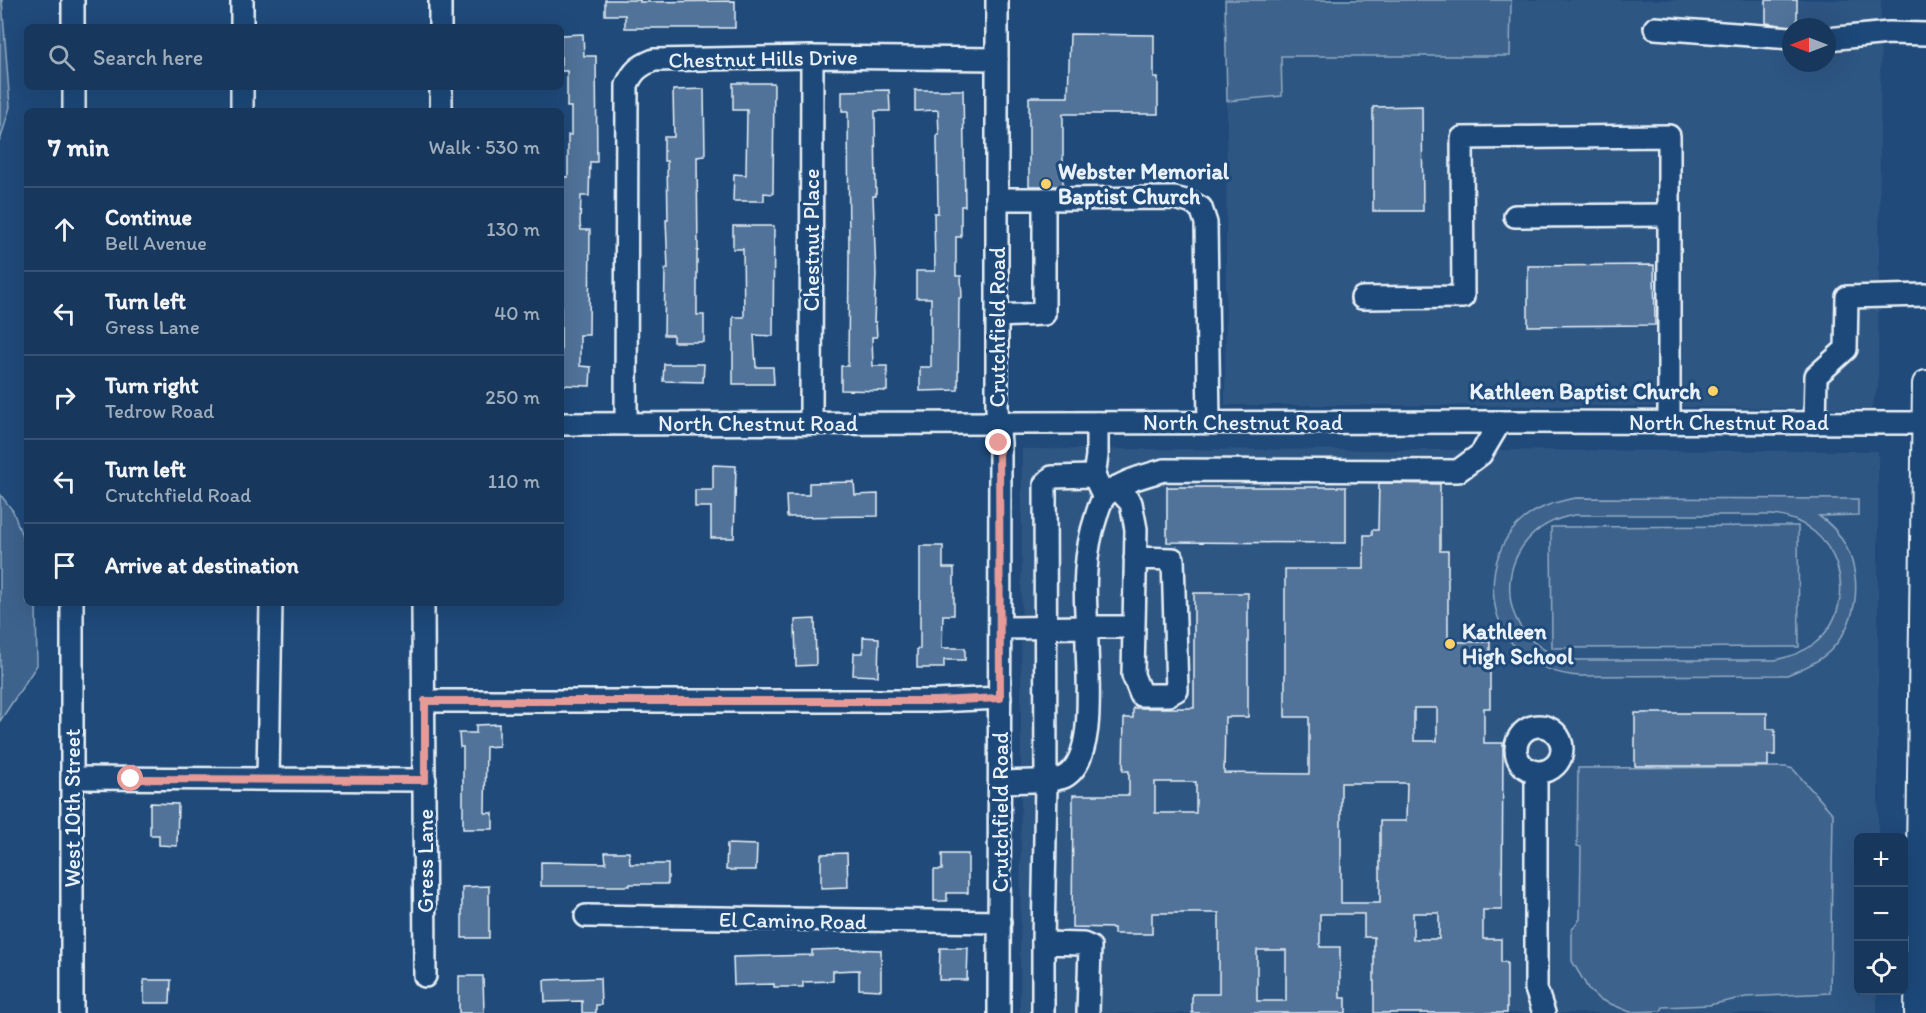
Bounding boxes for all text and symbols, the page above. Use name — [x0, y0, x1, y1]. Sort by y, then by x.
north arrow — [1782, 18, 1836, 72]
search box — [24, 24, 564, 90]
icon: search — [45, 41, 78, 74]
street label: Chestnut Hills Drive — [668, 43, 858, 74]
text: Search here — [93, 44, 203, 71]
text: 7 min — [48, 131, 109, 163]
text: Walk · 530 m — [429, 135, 540, 159]
place label: Webster Memorial Baptist Church — [1058, 158, 1230, 210]
street label: Chestnut Place — [798, 168, 825, 312]
marker: Webster Memorial Baptist Church — [1039, 177, 1053, 191]
text: Continue — [105, 204, 192, 231]
icon: ahead — [48, 213, 81, 246]
text: 130 m — [486, 217, 540, 241]
text: Bell Avenue — [105, 231, 207, 255]
street label: Crutchfield Road — [984, 247, 1011, 407]
text: Turn left — [105, 288, 186, 315]
icon: left — [48, 297, 81, 330]
text: 40 m — [494, 301, 540, 325]
text: Gress Lane — [105, 315, 200, 339]
text: Turn right — [105, 372, 199, 399]
place label: Kathleen Baptist Church — [1469, 378, 1701, 405]
icon: right — [48, 381, 81, 414]
marker: Kathleen Baptist Church — [1706, 384, 1720, 398]
text: 250 m — [485, 385, 540, 409]
text: Tedrow Road — [105, 399, 214, 423]
street label: North Chestnut Road — [1143, 409, 1343, 436]
street label: North Chestnut Road — [1629, 409, 1829, 436]
street label: North Chestnut Road — [658, 410, 858, 437]
route end — [985, 429, 1011, 455]
text: Turn left — [105, 456, 186, 483]
icon: left — [48, 465, 81, 498]
text: 110 m — [488, 469, 540, 493]
text: Crutchfield Road — [105, 483, 251, 507]
icon: arrive — [48, 549, 81, 582]
text: Arrive at destination — [105, 552, 299, 579]
place label: Kathleen High School — [1462, 618, 1574, 670]
marker: Kathleen High School — [1443, 637, 1457, 651]
street label: West 10th Street — [59, 729, 86, 887]
street label: Crutchfield Road — [987, 732, 1014, 892]
route start — [117, 765, 143, 791]
street label: Gress Lane — [412, 809, 439, 913]
map controls — [1854, 833, 1908, 995]
button: + — [1854, 833, 1908, 887]
button: − — [1854, 887, 1908, 941]
street label: El Camino Road — [719, 906, 867, 935]
button: locate — [1854, 941, 1908, 995]

